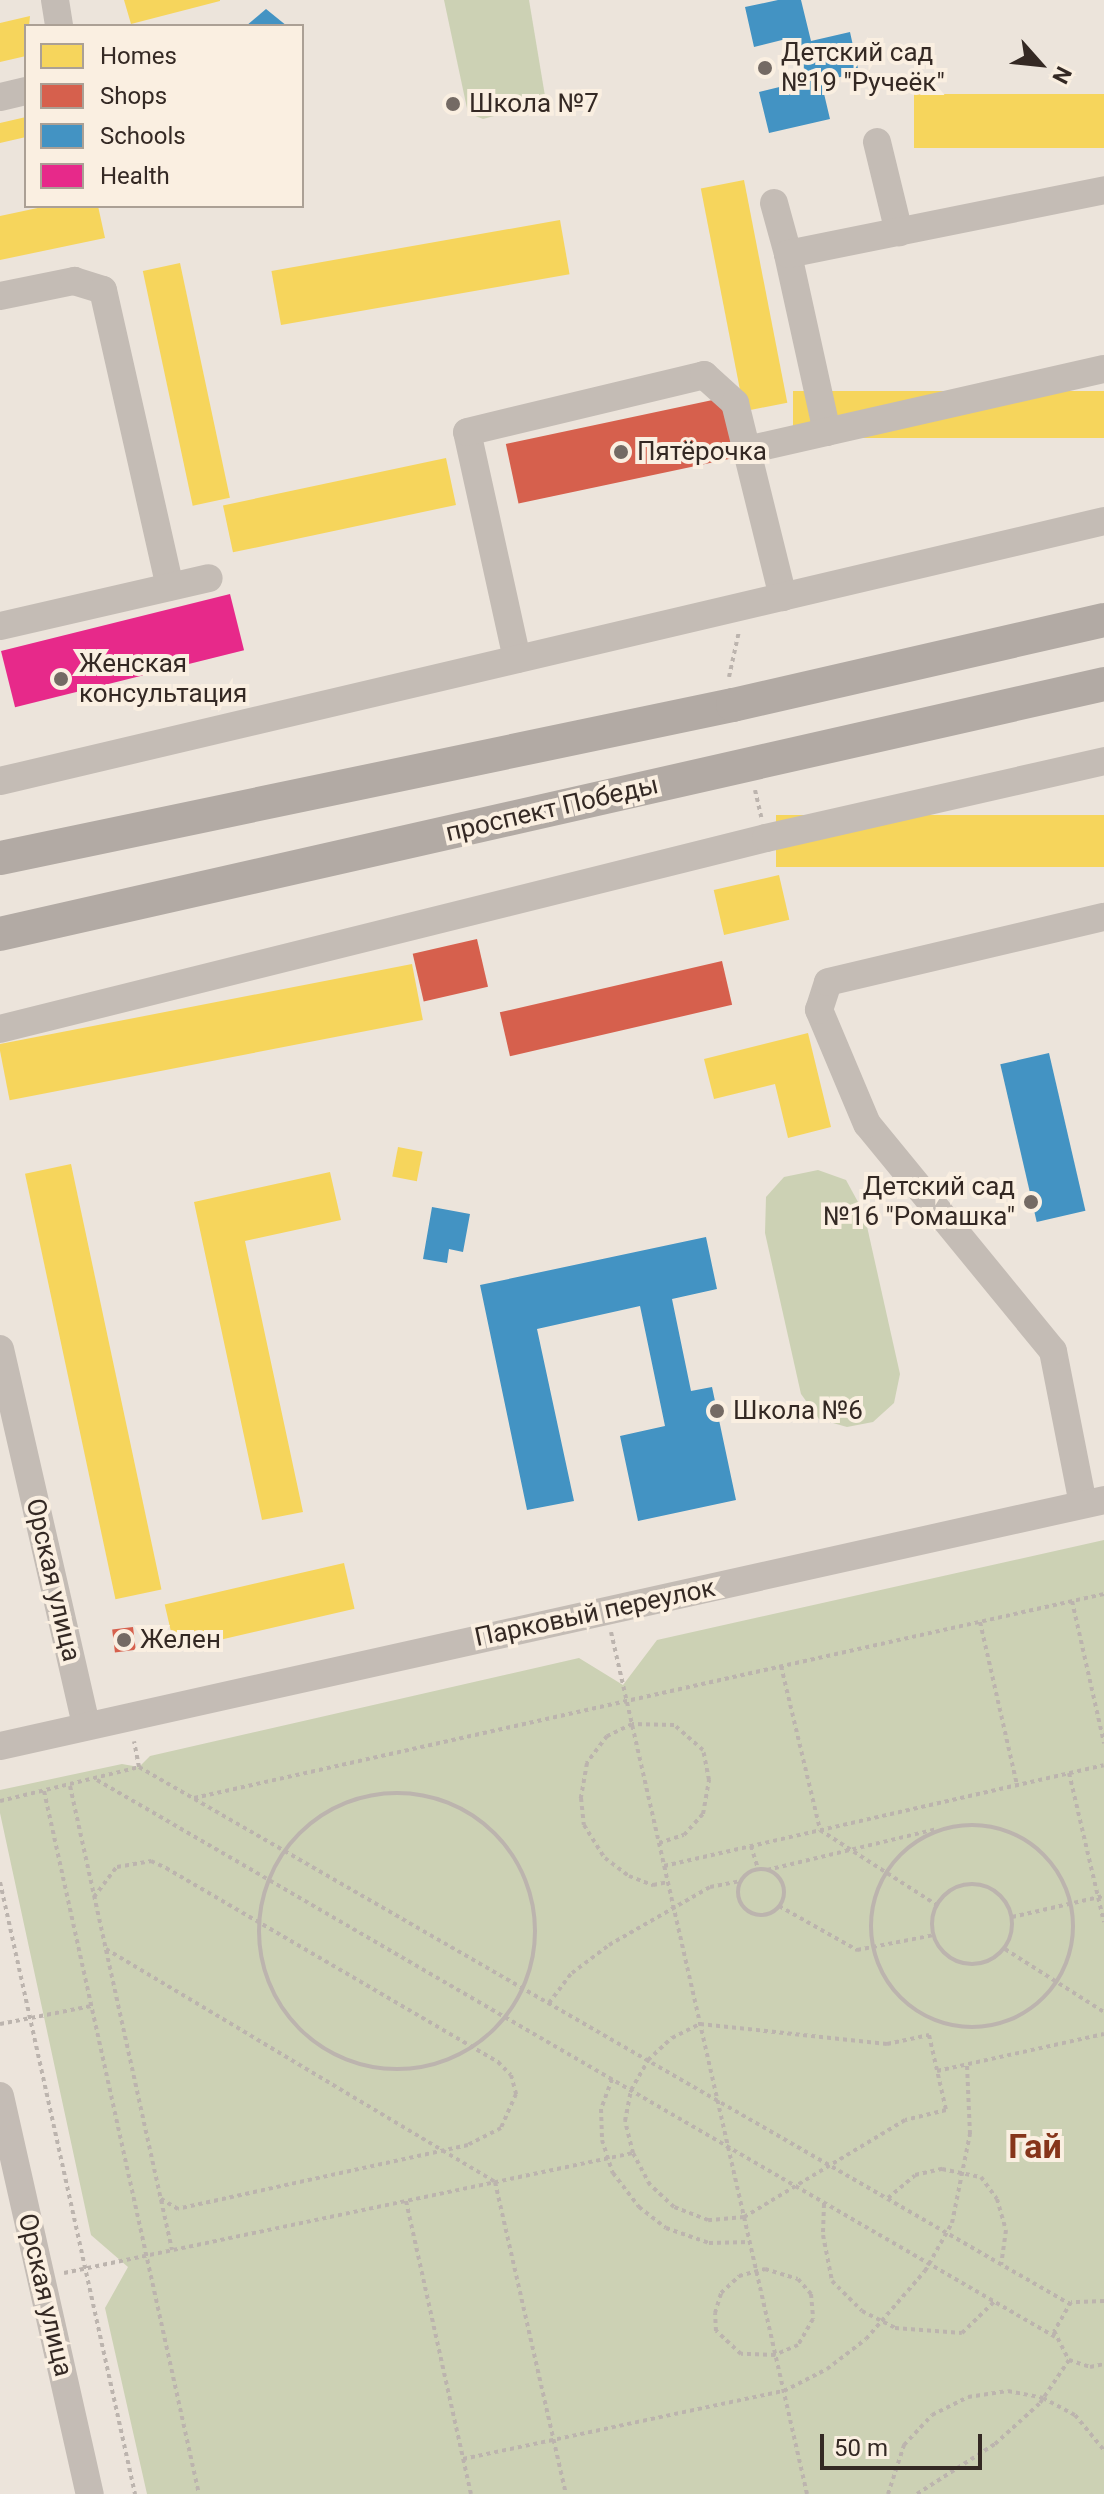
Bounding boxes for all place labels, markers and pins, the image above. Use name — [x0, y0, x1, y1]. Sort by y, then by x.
place label: Детский сад №19 "Ручеёк" — [781, 37, 945, 98]
marker: Детский сад №19 "Ручеёк" — [756, 59, 774, 77]
place label: Школа №7 — [469, 88, 599, 120]
marker: Школа №7 — [444, 95, 462, 113]
place label: Пятёрочка — [637, 436, 767, 468]
marker: Пятёрочка — [612, 443, 630, 461]
place label: Женская консультация — [79, 648, 247, 710]
marker: Женская консультация — [50, 668, 72, 690]
place label: Детский сад №16 "Ромашка" — [823, 1171, 1015, 1232]
marker: Детский сад №16 "Ромашка" — [1022, 1193, 1040, 1211]
place label: Школа №6 — [733, 1395, 863, 1427]
marker: Школа №6 — [708, 1402, 726, 1420]
place label: Желен — [140, 1624, 221, 1656]
marker: Желен — [115, 1631, 133, 1649]

